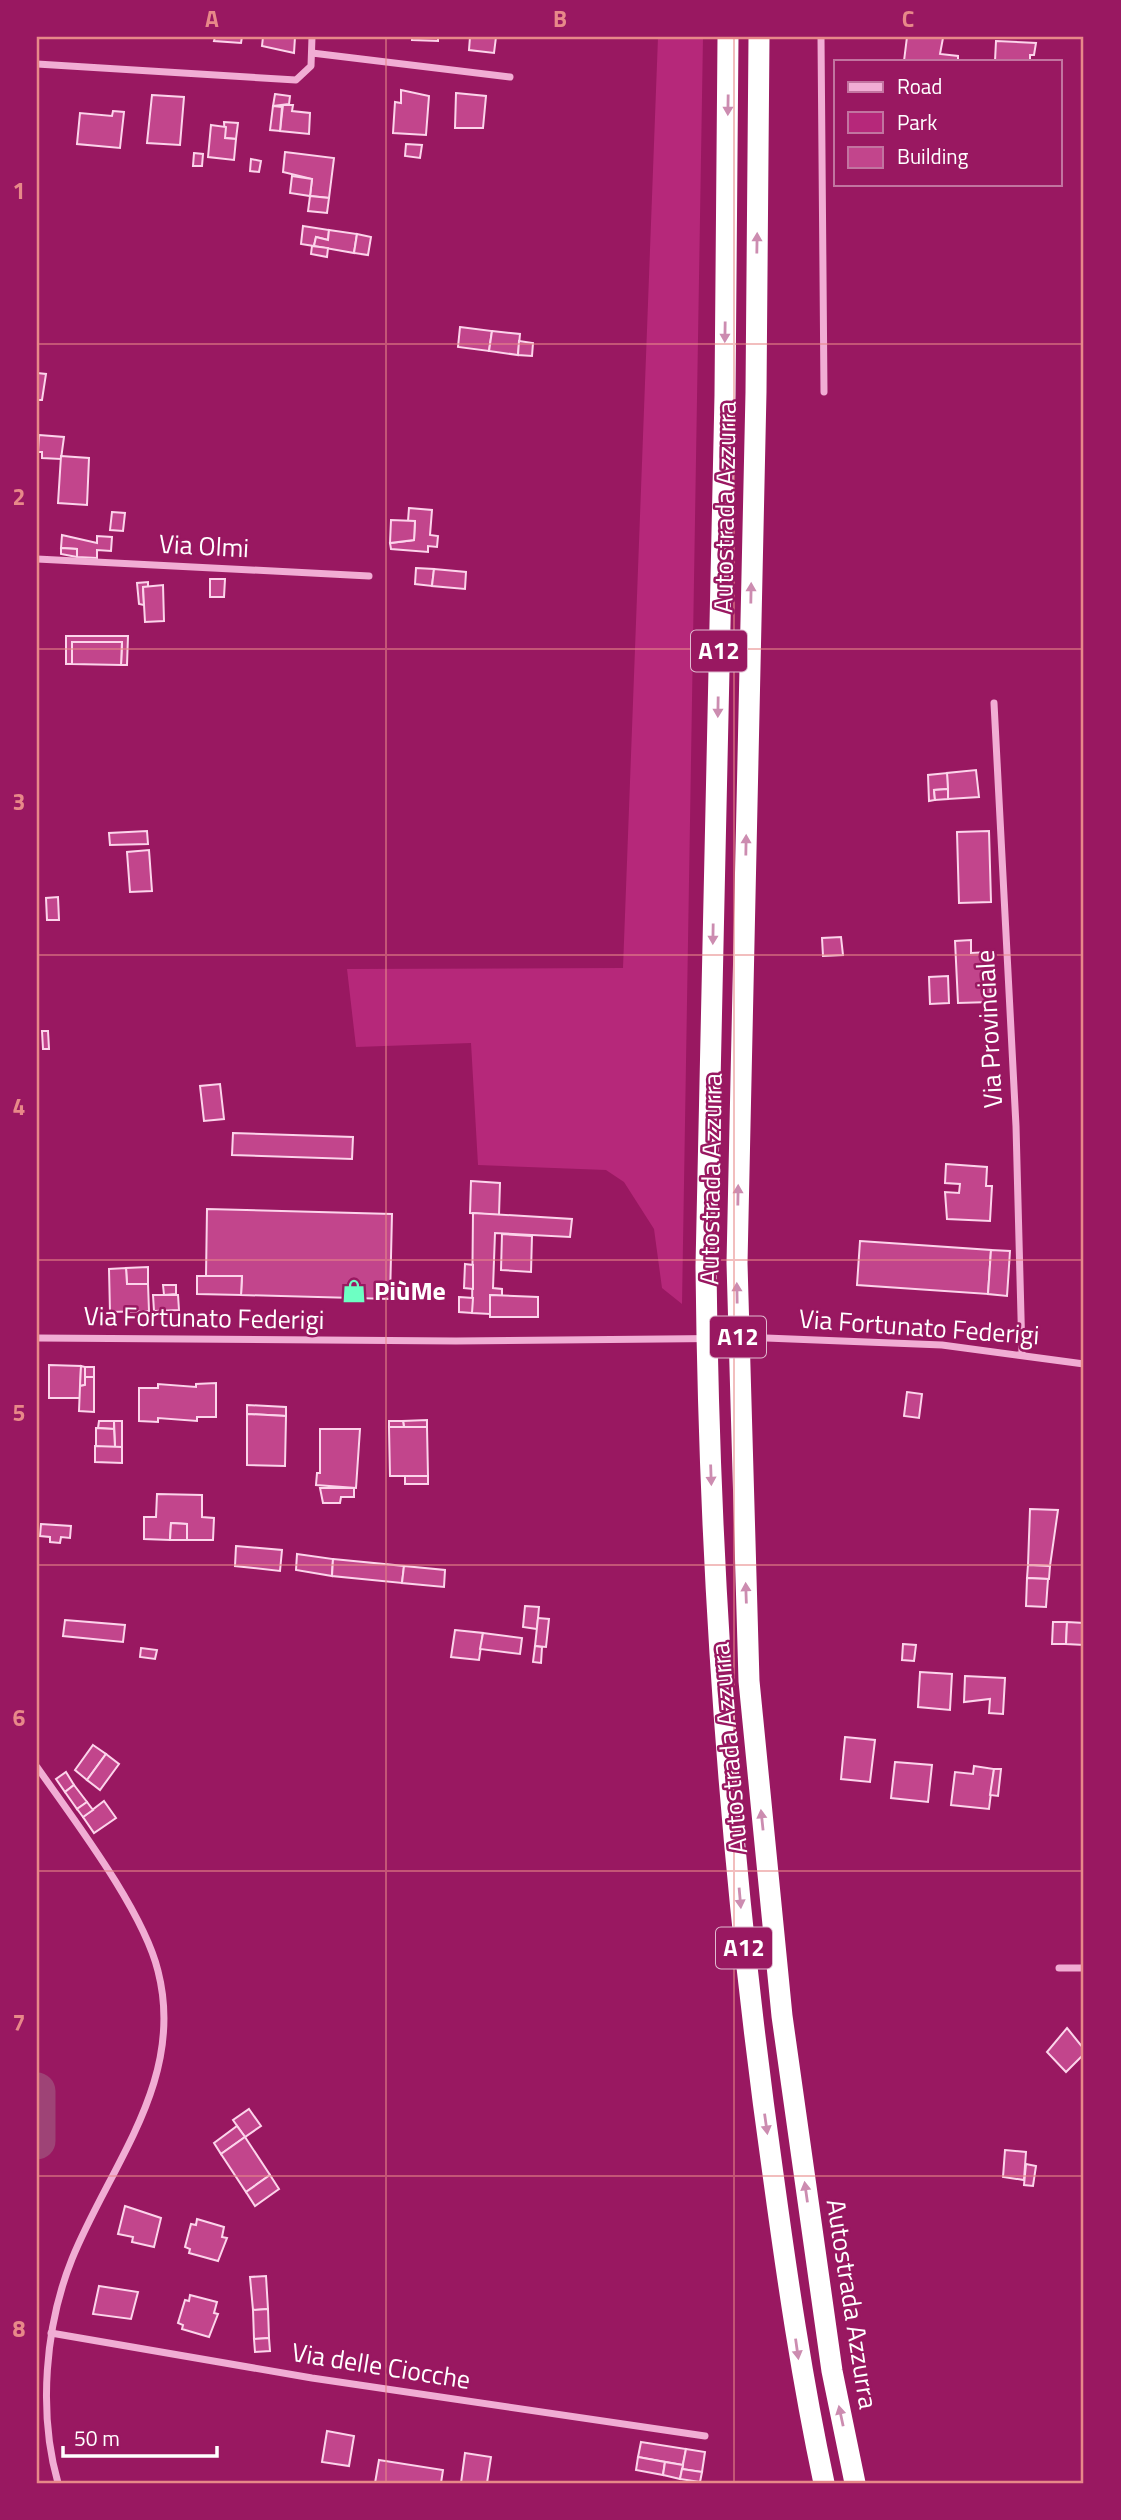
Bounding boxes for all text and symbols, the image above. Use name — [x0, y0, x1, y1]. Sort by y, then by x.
text: A — [205, 1, 219, 36]
text: B — [553, 1, 567, 36]
text: C — [902, 1, 914, 36]
legend — [834, 60, 1062, 186]
text: Road — [897, 70, 942, 102]
one-way arrow — [722, 94, 733, 116]
text: Park — [897, 106, 937, 138]
text: Building — [897, 140, 969, 172]
text: 1 — [13, 173, 25, 208]
one-way arrow — [751, 232, 763, 254]
one-way arrow — [719, 322, 731, 344]
street label: Autostrada Azzurra — [703, 401, 746, 613]
text: 2 — [13, 479, 25, 514]
street label: Via Olmi — [158, 524, 250, 567]
one-way arrow — [746, 582, 757, 604]
road number: A12 — [691, 630, 747, 672]
one-way arrow — [712, 696, 724, 718]
text: 3 — [13, 784, 25, 819]
one-way arrow — [740, 834, 752, 856]
one-way arrow — [707, 924, 719, 946]
street label: Via Provinciale — [965, 949, 1012, 1109]
street label: Autostrada Azzurra — [689, 1073, 732, 1285]
text: 4 — [13, 1089, 25, 1124]
one-way arrow — [733, 1184, 744, 1206]
place label: PiùMe — [374, 1271, 446, 1310]
shop icon: PiùMe — [340, 1277, 368, 1305]
one-way arrow — [732, 1282, 743, 1304]
street label: Via Fortunato Federigi — [83, 1296, 325, 1339]
street label: Via Fortunato Federigi — [797, 1299, 1041, 1354]
road number: A12 — [710, 1316, 766, 1358]
text: 5 — [13, 1395, 25, 1430]
one-way arrow — [705, 1465, 716, 1487]
one-way arrow — [740, 1582, 751, 1604]
street label: Autostrada Azzurra — [700, 1641, 757, 1855]
text: 6 — [13, 1700, 26, 1735]
one-way arrow — [757, 1809, 768, 1831]
one-way arrow — [734, 1887, 745, 1909]
road number: A12 — [716, 1927, 772, 1968]
text: 7 — [13, 2005, 25, 2040]
one-way arrow — [760, 2113, 771, 2135]
one-way arrow — [801, 2181, 812, 2203]
street label: Autostrada Azzurra — [817, 2196, 888, 2412]
text: 8 — [13, 2311, 26, 2346]
street label: Via delle Ciocche — [289, 2332, 473, 2399]
one-way arrow — [792, 2338, 803, 2360]
one-way arrow — [836, 2405, 847, 2427]
scale bar — [63, 2415, 217, 2459]
text: 50 m — [74, 2422, 120, 2454]

